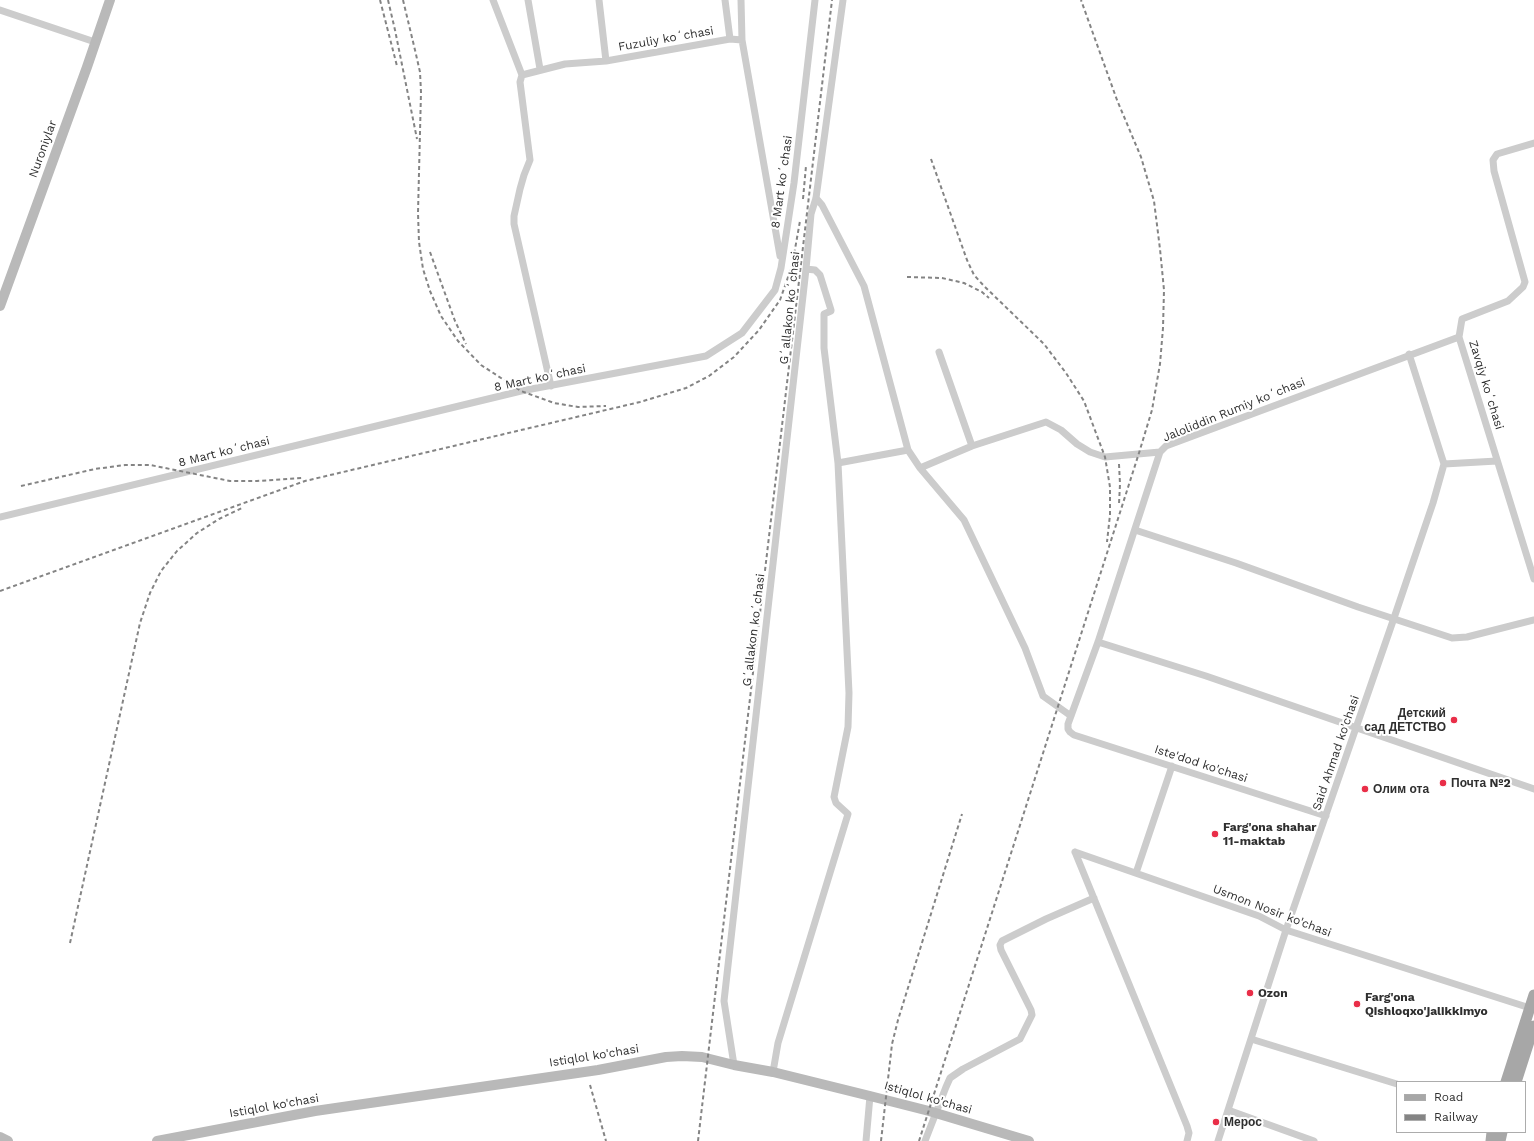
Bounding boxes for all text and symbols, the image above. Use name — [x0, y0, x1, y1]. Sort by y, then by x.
street label: Fuzuliy koʻchasi — [617, 24, 715, 54]
street label: Nuroniylar — [26, 118, 60, 180]
street label: 8 Mart koʻchasi — [768, 135, 796, 229]
street label: Gʻallakon koʻchasi — [777, 251, 803, 365]
street label: Zavqiy koʻchasi — [1466, 339, 1506, 431]
street label: 8 Mart koʻchasi — [493, 361, 587, 395]
street label: Jaloliddin Rumiy koʻchasi — [1161, 375, 1307, 445]
street label: 8 Mart koʻchasi — [177, 434, 271, 470]
street label: Gʻallakon koʻchasi — [740, 573, 768, 687]
street label: Said Ahmad ko'chasi — [1310, 693, 1362, 813]
place label: Детский сад ДЕТСТВО — [1364, 706, 1446, 734]
marker: Детский сад ДЕТСТВО — [1449, 715, 1459, 725]
street label: Iste'dod ko'chasi — [1153, 742, 1249, 786]
place label: Почта №2 — [1451, 776, 1511, 790]
marker: Почта №2 — [1438, 778, 1448, 788]
place label: Олим ота — [1373, 782, 1429, 796]
marker: Олим ота — [1360, 784, 1370, 794]
place label: Farg'ona shahar 11-maktab — [1223, 820, 1317, 848]
marker: Farg'ona shahar 11-maktab — [1210, 829, 1220, 839]
street label: Usmon Nosir ko'chasi — [1211, 882, 1333, 940]
place label: Ozon — [1258, 986, 1288, 1000]
marker: Ozon — [1245, 988, 1255, 998]
place label: Farg'ona Qishloqxo'jalikkimyo — [1365, 990, 1488, 1018]
marker: Farg'ona Qishloqxo'jalikkimyo — [1352, 999, 1362, 1009]
street label: Istiqlol ko'chasi — [548, 1042, 640, 1070]
street label: Istiqlol ko'chasi — [882, 1079, 974, 1117]
legend — [1396, 1081, 1526, 1133]
text: Road — [1434, 1090, 1463, 1104]
street label: Istiqlol ko'chasi — [228, 1091, 320, 1121]
text: Railway — [1434, 1110, 1478, 1124]
place label: Мерос — [1224, 1115, 1262, 1129]
marker: Мерос — [1211, 1117, 1221, 1127]

